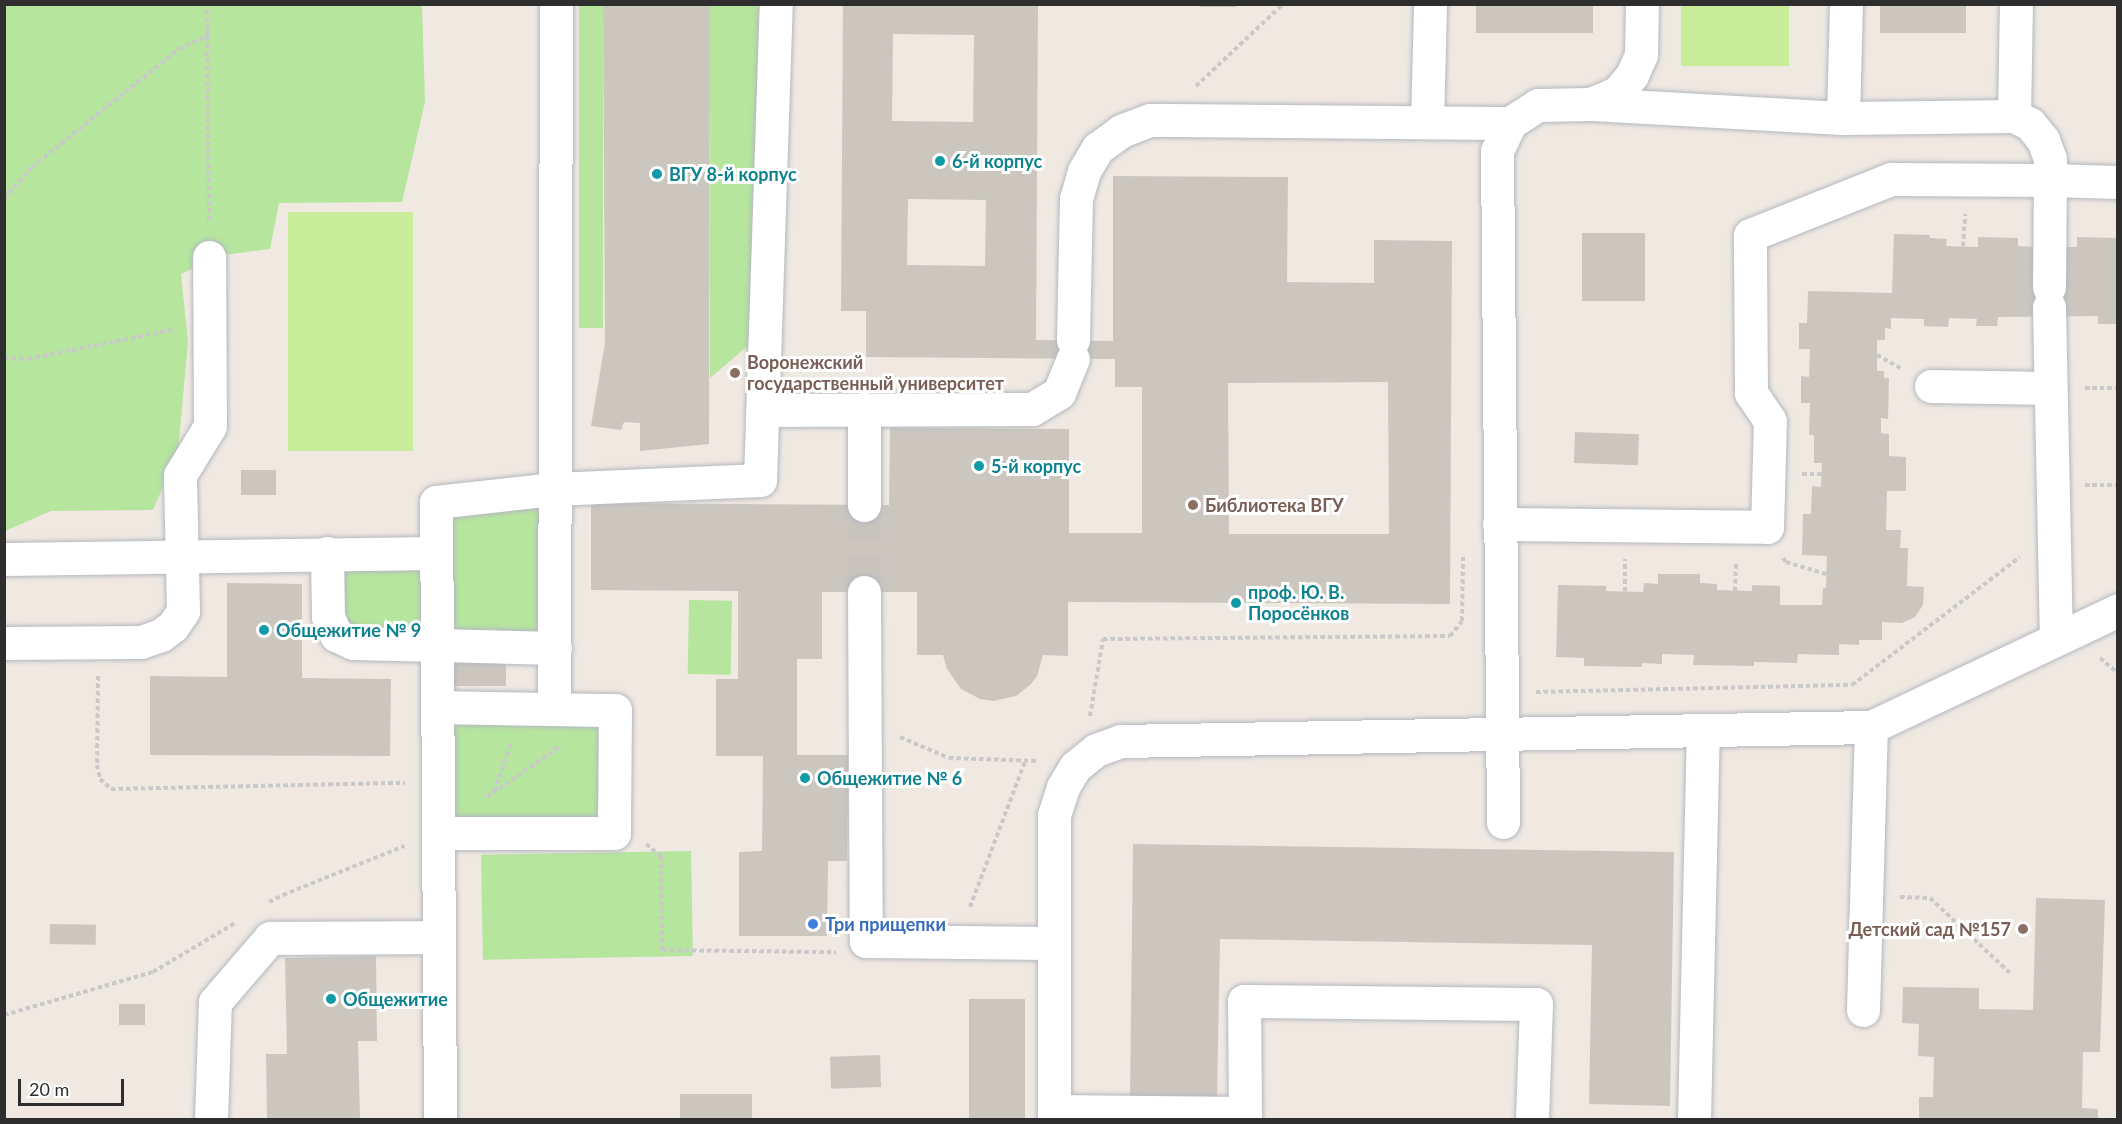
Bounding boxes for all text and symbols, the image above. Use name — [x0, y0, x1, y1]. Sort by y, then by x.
place label: 6-й корпус — [952, 150, 1042, 172]
marker: 6-й корпус — [933, 154, 947, 168]
place label: ВГУ 8-й корпус — [669, 163, 797, 185]
marker: ВГУ 8-й корпус — [650, 167, 664, 181]
place label: Воронежский государственный университет — [747, 352, 1004, 394]
marker: Воронежский государственный университет — [728, 366, 742, 380]
place label: 5-й корпус — [991, 455, 1081, 477]
marker: 5-й корпус — [972, 459, 986, 473]
place label: Библиотека ВГУ — [1205, 494, 1344, 516]
marker: Библиотека ВГУ — [1186, 498, 1200, 512]
place label: проф. Ю. В. Поросёнков — [1248, 582, 1349, 624]
marker: проф. Ю. В. Поросёнков — [1229, 596, 1243, 610]
place label: Общежитие № 9 — [276, 619, 421, 641]
marker: Общежитие № 9 — [257, 623, 271, 637]
place label: Общежитие № 6 — [817, 767, 962, 789]
marker: Общежитие № 6 — [798, 771, 812, 785]
place label: Три прищепки — [825, 913, 946, 935]
marker: Три прищепки — [806, 917, 820, 931]
place label: Детский сад №157 — [1848, 918, 2011, 940]
marker: Детский сад №157 — [2016, 922, 2030, 936]
place label: Общежитие — [343, 988, 448, 1010]
marker: Общежитие — [324, 992, 338, 1006]
scale bar — [21, 1067, 128, 1105]
text: 20 m — [29, 1078, 69, 1100]

